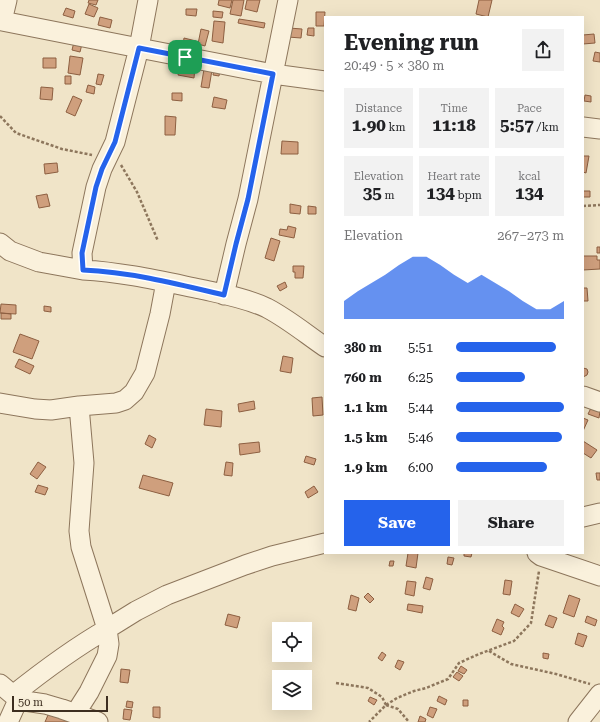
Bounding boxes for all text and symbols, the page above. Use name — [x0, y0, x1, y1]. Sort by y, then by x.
button: share — [522, 29, 564, 71]
text: Evening run — [344, 30, 479, 55]
pin — [168, 40, 202, 74]
icon: arrive — [174, 46, 196, 68]
text: 20:49 · 5 × 380 m — [344, 58, 444, 73]
text: Distance — [355, 102, 402, 115]
text: Time — [441, 102, 467, 115]
text: Pace — [517, 102, 542, 115]
text: 1.90 — [352, 115, 386, 135]
text: 11:18 — [432, 115, 476, 135]
text: 5:57 — [500, 115, 534, 135]
text: km — [386, 121, 406, 134]
text: /km — [534, 121, 559, 134]
text: Elevation — [354, 170, 404, 183]
text: Heart rate — [428, 170, 480, 183]
text: kcal — [518, 170, 540, 183]
text: 35 — [363, 183, 382, 203]
text: 134 — [426, 183, 455, 203]
text: 134 — [515, 183, 544, 203]
text: m — [382, 189, 395, 202]
text: bpm — [455, 189, 482, 202]
text: Elevation — [344, 228, 403, 243]
text: 267–273 m — [497, 228, 564, 243]
text: 380 m — [344, 340, 382, 355]
text: 5:51 — [408, 340, 433, 355]
text: 760 m — [344, 370, 382, 385]
text: 6:25 — [408, 370, 433, 385]
text: 1.1 km — [344, 400, 387, 415]
text: 5:44 — [408, 400, 433, 415]
text: 1.5 km — [344, 430, 387, 445]
text: 5:46 — [408, 430, 433, 445]
text: 1.9 km — [344, 460, 387, 475]
text: 6:00 — [408, 460, 433, 475]
button: Save — [344, 500, 450, 546]
button: Share — [458, 500, 564, 546]
map controls — [272, 622, 312, 710]
button: locate — [272, 622, 312, 662]
button: layers — [272, 670, 312, 710]
scale bar — [12, 694, 108, 713]
text: 50 m — [18, 696, 43, 709]

